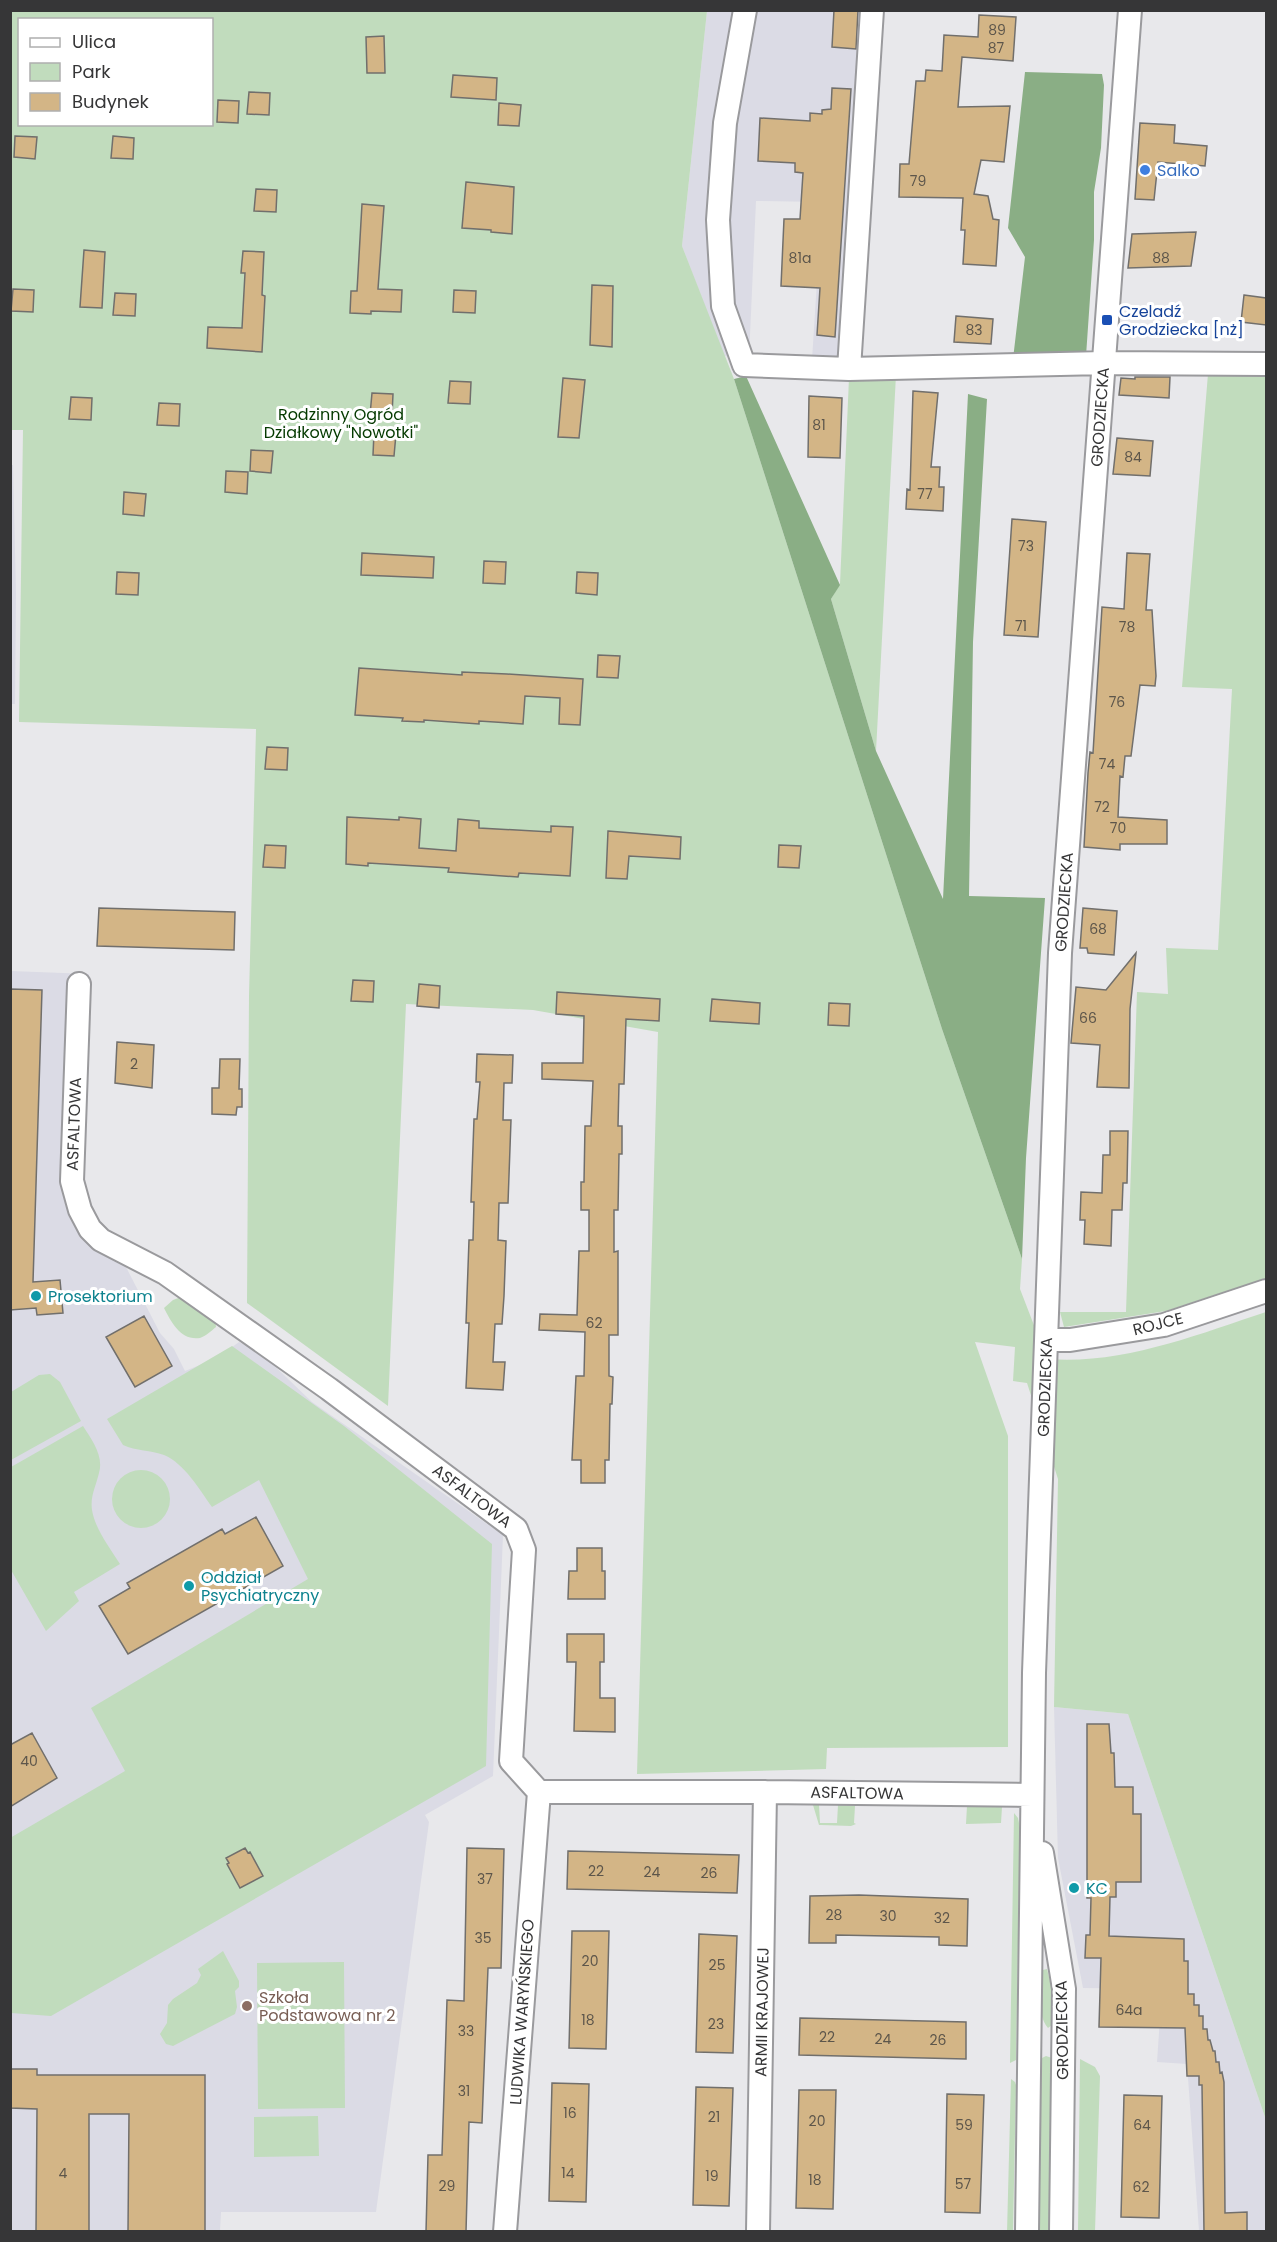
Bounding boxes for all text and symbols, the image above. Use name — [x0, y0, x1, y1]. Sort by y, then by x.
legend — [18, 18, 213, 126]
house number: 89 — [988, 20, 1006, 40]
text: Ulica — [72, 29, 116, 54]
house number: 87 — [988, 38, 1005, 58]
text: Park — [72, 59, 111, 84]
text: Budynek — [72, 89, 150, 114]
place label: Salko — [1157, 159, 1200, 182]
marker: Salko — [1138, 163, 1152, 177]
house number: 79 — [910, 171, 926, 191]
house number: 81a — [789, 248, 811, 268]
house number: 88 — [1152, 248, 1170, 268]
place label: Czeladź Grodziecka [nż] — [1119, 300, 1244, 341]
marker: Czeladź Grodziecka [nż] — [1100, 313, 1114, 327]
house number: 83 — [965, 320, 983, 340]
street label: GRODZIECKA — [1085, 366, 1115, 467]
park label: Rodzinny Ogród Działkowy "Nowotki" — [264, 403, 419, 444]
house number: 81 — [812, 415, 826, 435]
house number: 84 — [1124, 447, 1142, 467]
house number: 77 — [917, 484, 933, 504]
house number: 73 — [1018, 536, 1034, 556]
house number: 71 — [1015, 616, 1027, 636]
house number: 78 — [1119, 617, 1135, 637]
house number: 76 — [1109, 692, 1125, 712]
house number: 74 — [1099, 754, 1115, 774]
house number: 72 — [1094, 797, 1110, 817]
house number: 70 — [1110, 818, 1126, 838]
street label: GRODZIECKA — [1049, 851, 1079, 952]
house number: 68 — [1089, 919, 1107, 939]
house number: 66 — [1079, 1008, 1097, 1028]
house number: 2 — [130, 1054, 138, 1074]
street label: ASFALTOWA — [61, 1077, 87, 1171]
place label: Prosektorium — [48, 1285, 153, 1308]
marker: Prosektorium — [29, 1289, 43, 1303]
street label: ROJCE — [1130, 1307, 1186, 1341]
house number: 62 — [586, 1313, 602, 1333]
street label: GRODZIECKA — [1032, 1337, 1058, 1437]
street label: ASFALTOWA — [428, 1459, 516, 1533]
place label: Oddział Psychiatryczny — [201, 1566, 319, 1607]
marker: Oddział Psychiatryczny — [182, 1579, 196, 1593]
house number: 40 — [20, 1751, 38, 1771]
street label: ASFALTOWA — [810, 1781, 904, 1805]
house number: 22 — [588, 1861, 604, 1881]
house number: 24 — [644, 1862, 661, 1882]
house number: 26 — [701, 1863, 718, 1883]
house number: 37 — [477, 1869, 493, 1889]
place label: KC — [1086, 1877, 1108, 1900]
marker: KC — [1067, 1881, 1081, 1895]
house number: 28 — [826, 1905, 843, 1925]
house number: 30 — [879, 1906, 897, 1926]
house number: 32 — [934, 1908, 950, 1928]
street label: LUDWIKA WARYŃSKIEGO — [504, 1918, 540, 2106]
house number: 35 — [474, 1928, 492, 1948]
street label: ARMII KRAJOWEJ — [749, 1947, 775, 2077]
house number: 20 — [582, 1951, 598, 1971]
house number: 25 — [709, 1955, 725, 1975]
street label: GRODZIECKA — [1050, 1980, 1074, 2080]
place label: Szkoła Podstawowa nr 2 — [259, 1986, 396, 2027]
marker: Szkoła Podstawowa nr 2 — [240, 1999, 254, 2013]
house number: 64a — [1115, 2000, 1143, 2020]
house number: 18 — [581, 2010, 595, 2030]
house number: 23 — [708, 2014, 724, 2034]
house number: 33 — [458, 2021, 474, 2041]
house number: 22 — [819, 2027, 835, 2047]
house number: 24 — [875, 2029, 892, 2049]
house number: 26 — [930, 2030, 947, 2050]
house number: 31 — [458, 2081, 470, 2101]
house number: 16 — [563, 2103, 577, 2123]
house number: 21 — [708, 2107, 720, 2127]
house number: 20 — [809, 2111, 825, 2131]
house number: 59 — [955, 2115, 973, 2135]
house number: 64 — [1133, 2115, 1151, 2135]
house number: 4 — [59, 2163, 68, 2183]
house number: 14 — [561, 2163, 575, 2183]
house number: 19 — [705, 2166, 719, 2186]
house number: 18 — [808, 2170, 822, 2190]
house number: 57 — [955, 2174, 972, 2194]
house number: 29 — [439, 2176, 455, 2196]
house number: 62 — [1133, 2177, 1149, 2197]

